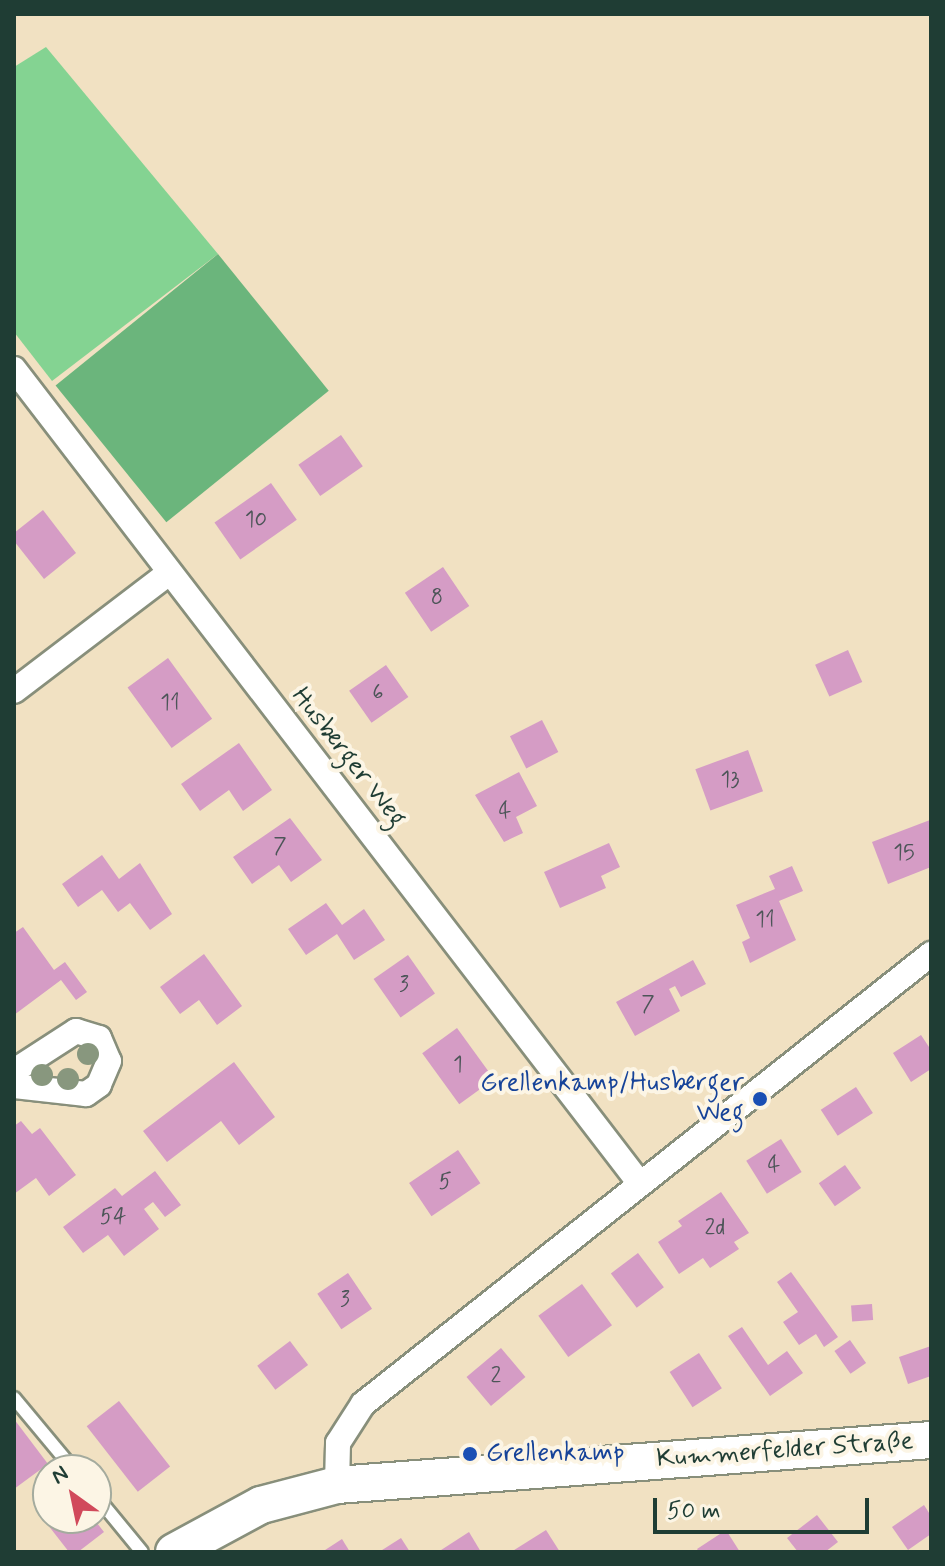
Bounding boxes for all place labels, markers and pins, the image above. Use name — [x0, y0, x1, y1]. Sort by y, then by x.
place label: Grellenkamp/Husberger Weg — [480, 1068, 744, 1130]
marker: Grellenkamp/Husberger Weg — [751, 1090, 769, 1108]
place label: Grellenkamp — [486, 1438, 624, 1470]
marker: Grellenkamp — [461, 1445, 479, 1463]

